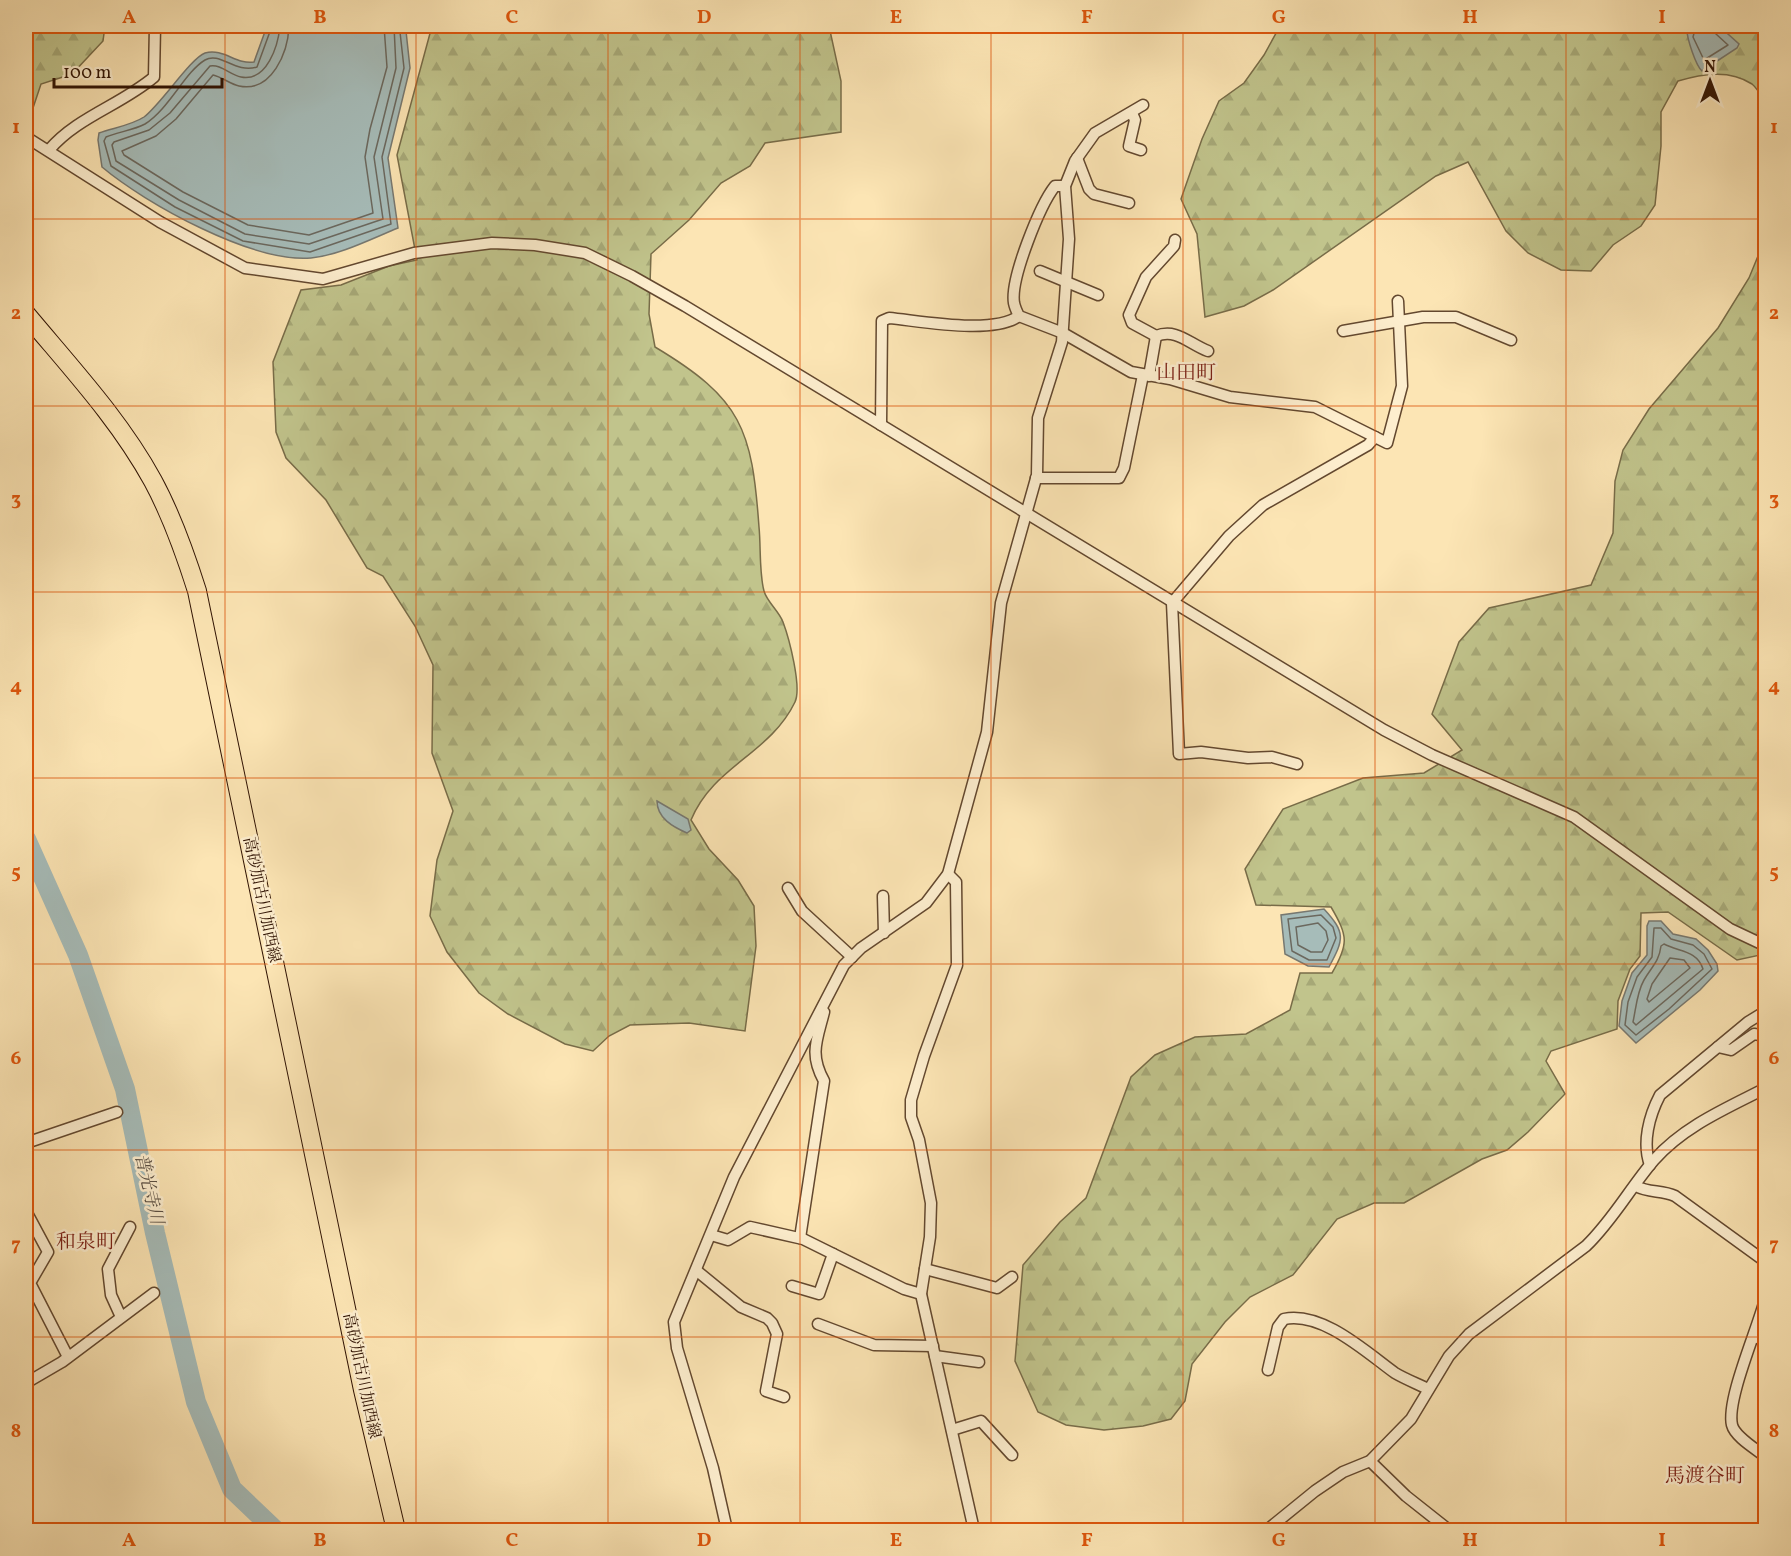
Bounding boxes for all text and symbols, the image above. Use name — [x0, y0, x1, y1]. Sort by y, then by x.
text: A — [122, 4, 136, 32]
text: B — [313, 4, 327, 32]
text: C — [506, 4, 519, 32]
text: D — [697, 4, 711, 32]
text: E — [890, 4, 902, 32]
text: F — [1081, 4, 1093, 32]
text: G — [1272, 4, 1286, 32]
text: H — [1462, 4, 1478, 32]
text: I — [1658, 4, 1666, 32]
scale bar — [54, 51, 222, 89]
north arrow — [1680, 51, 1740, 111]
text: N — [1704, 57, 1716, 79]
text: 100 m — [63, 61, 112, 86]
text: 1 — [12, 114, 20, 142]
text: 1 — [1770, 114, 1778, 142]
text: 2 — [11, 300, 21, 328]
text: 2 — [1769, 300, 1779, 328]
district label: 山田町 — [1156, 360, 1216, 388]
text: 3 — [11, 486, 21, 514]
text: 3 — [1769, 486, 1779, 514]
text: 4 — [10, 673, 22, 701]
text: 4 — [1768, 673, 1780, 701]
street label: 高砂加古川加西線 — [237, 835, 285, 965]
text: 5 — [11, 859, 21, 887]
text: 5 — [1769, 859, 1779, 887]
text: 6 — [11, 1045, 22, 1073]
text: 6 — [1769, 1045, 1780, 1073]
water label: 普光寺川 — [128, 1151, 169, 1229]
district label: 和泉町 — [56, 1229, 116, 1257]
text: 7 — [11, 1231, 21, 1259]
text: 7 — [1769, 1231, 1779, 1259]
street label: 高砂加古川加西線 — [337, 1311, 385, 1441]
text: 8 — [11, 1418, 21, 1446]
text: 8 — [1769, 1418, 1779, 1446]
district label: 馬渡谷町 — [1665, 1463, 1745, 1491]
text: A — [122, 1527, 136, 1555]
text: B — [313, 1527, 327, 1555]
text: C — [506, 1527, 519, 1555]
text: D — [697, 1527, 711, 1555]
text: E — [890, 1527, 902, 1555]
text: F — [1081, 1527, 1093, 1555]
text: G — [1272, 1527, 1286, 1555]
text: H — [1462, 1527, 1478, 1555]
text: I — [1658, 1527, 1666, 1555]

